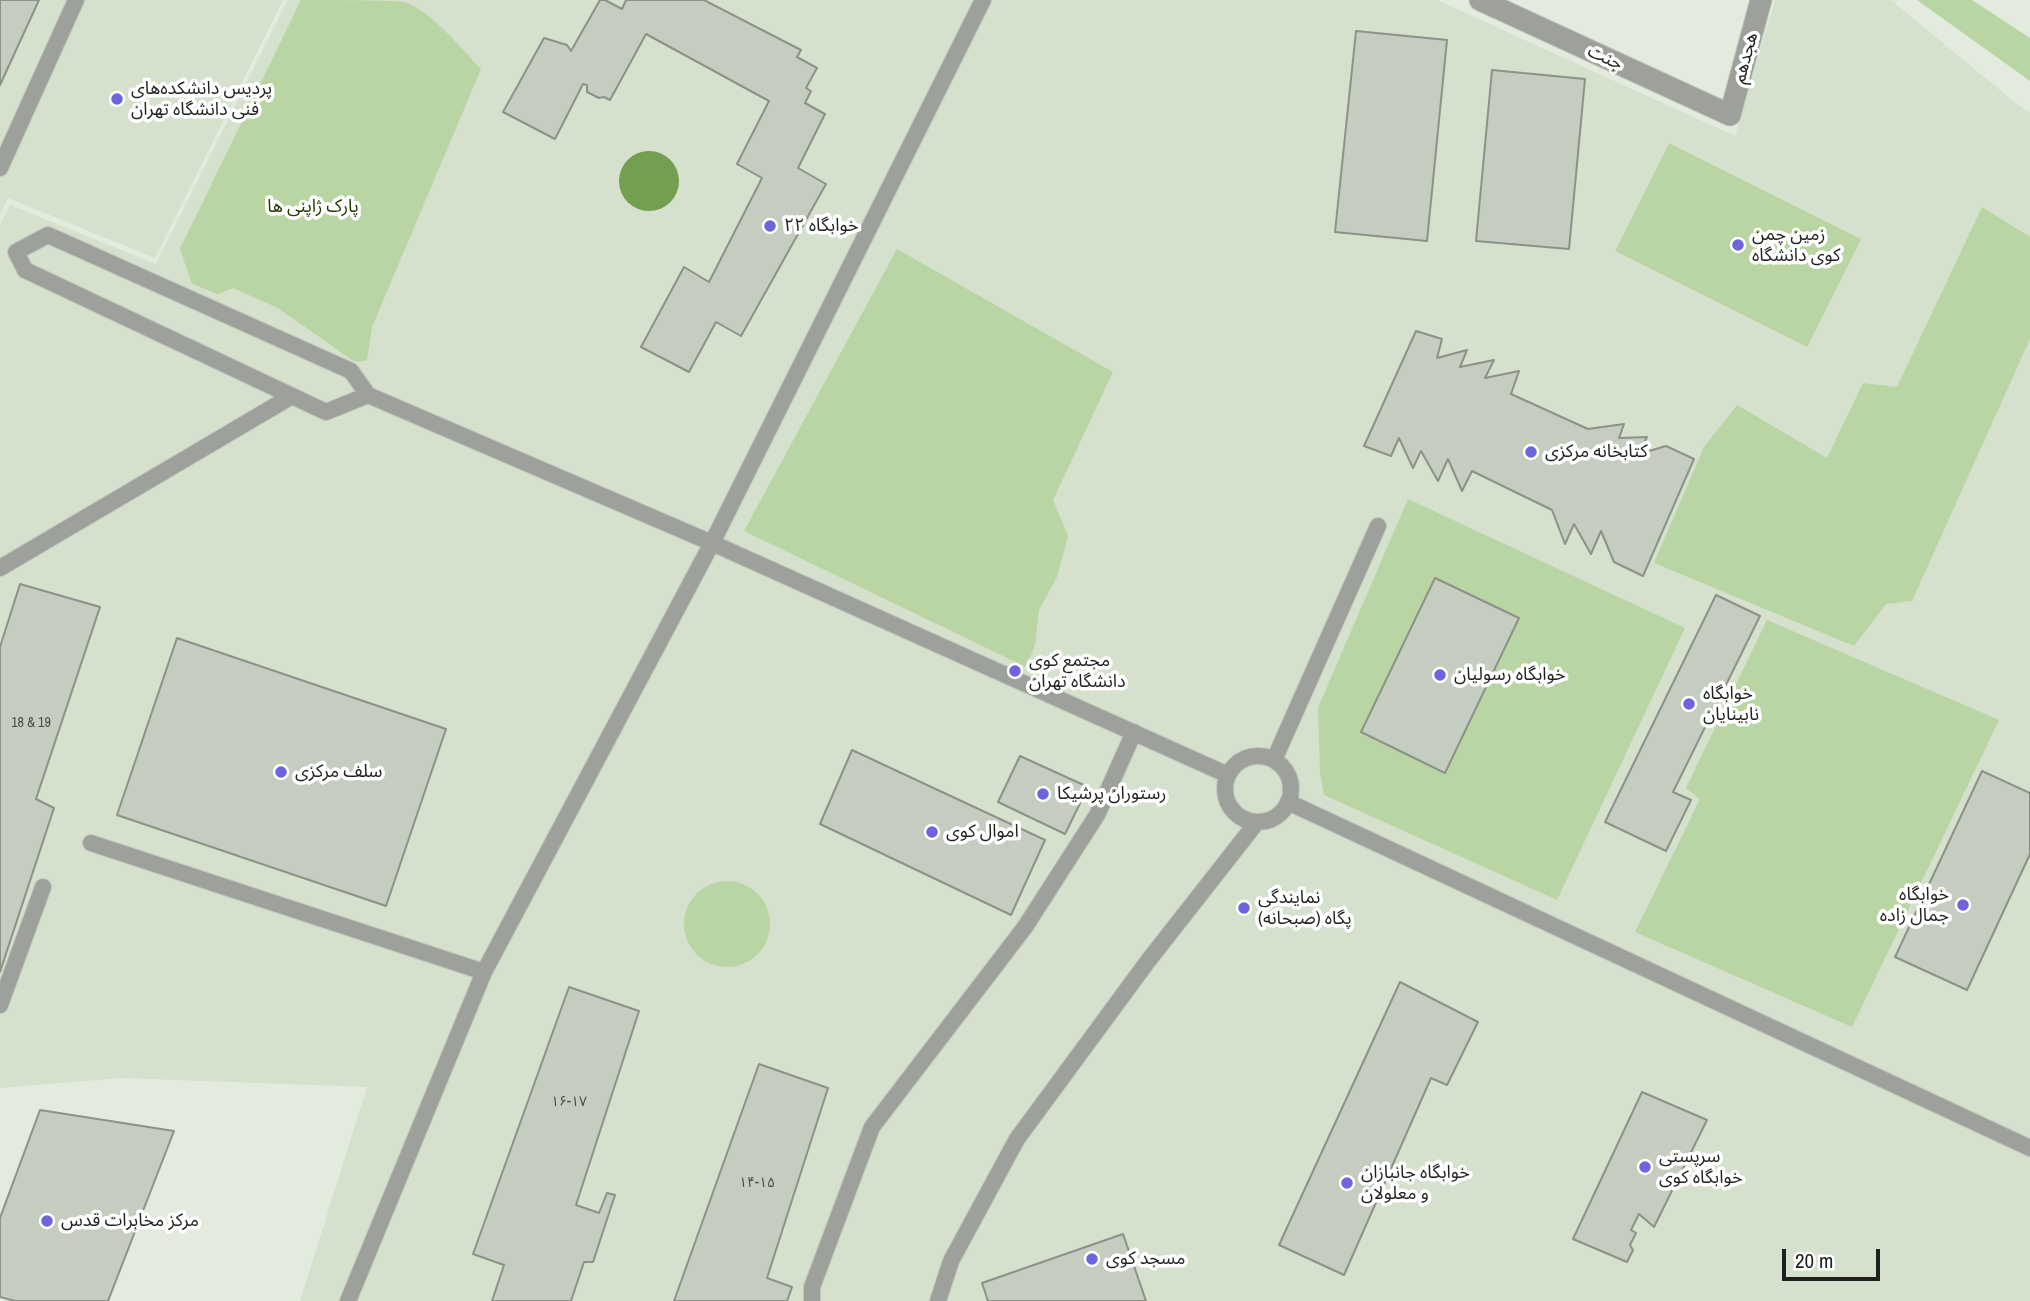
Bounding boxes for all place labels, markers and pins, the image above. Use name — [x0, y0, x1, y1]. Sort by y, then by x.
place label: پردیس دانشکده‌های فنی دانشگاه تهران — [131, 78, 272, 120]
marker: پردیس دانشکده‌های فنی دانشگاه تهران — [109, 91, 125, 107]
place label: خوابگاه ۲۲ — [784, 215, 859, 237]
marker: خوابگاه ۲۲ — [762, 218, 778, 234]
place label: زمین چمن کوی دانشگاه — [1752, 224, 1840, 266]
marker: زمین چمن کوی دانشگاه — [1730, 237, 1746, 253]
place label: کتابخانه مرکزی — [1545, 441, 1648, 463]
marker: کتابخانه مرکزی — [1523, 444, 1539, 460]
place label: مجتمع کوی دانشگاه تهران — [1029, 650, 1126, 692]
marker: مجتمع کوی دانشگاه تهران — [1007, 663, 1023, 679]
place label: خوابگاه رسولیان — [1454, 664, 1566, 686]
marker: خوابگاه رسولیان — [1432, 667, 1448, 683]
place label: خوابگاه نابینایان — [1703, 683, 1759, 726]
marker: خوابگاه نابینایان — [1681, 696, 1697, 712]
place label: سلف مرکزی — [295, 761, 382, 783]
marker: سلف مرکزی — [273, 764, 289, 780]
place label: رستوران پرشیکا — [1057, 783, 1166, 805]
marker: رستوران پرشیکا — [1035, 786, 1051, 802]
place label: اموال کوی — [946, 821, 1019, 843]
marker: اموال کوی — [924, 824, 940, 840]
place label: خوابگاه جمال زاده — [1880, 884, 1949, 926]
place label: نمایندگی پگاه (صبحانه) — [1258, 887, 1352, 930]
marker: خوابگاه جمال زاده — [1955, 897, 1971, 913]
marker: نمایندگی پگاه (صبحانه) — [1236, 900, 1252, 916]
place label: سرپستی خوابگاه کوی — [1659, 1146, 1743, 1188]
marker: سرپستی خوابگاه کوی — [1637, 1159, 1653, 1175]
place label: خوابگاه جانبازان و معلولان — [1361, 1162, 1470, 1204]
marker: خوابگاه جانبازان و معلولان — [1339, 1175, 1355, 1191]
place label: مرکز مخابرات قدس — [61, 1210, 199, 1232]
marker: مرکز مخابرات قدس — [39, 1213, 55, 1229]
place label: مسجد کوی — [1106, 1248, 1185, 1270]
marker: مسجد کوی — [1084, 1251, 1100, 1267]

